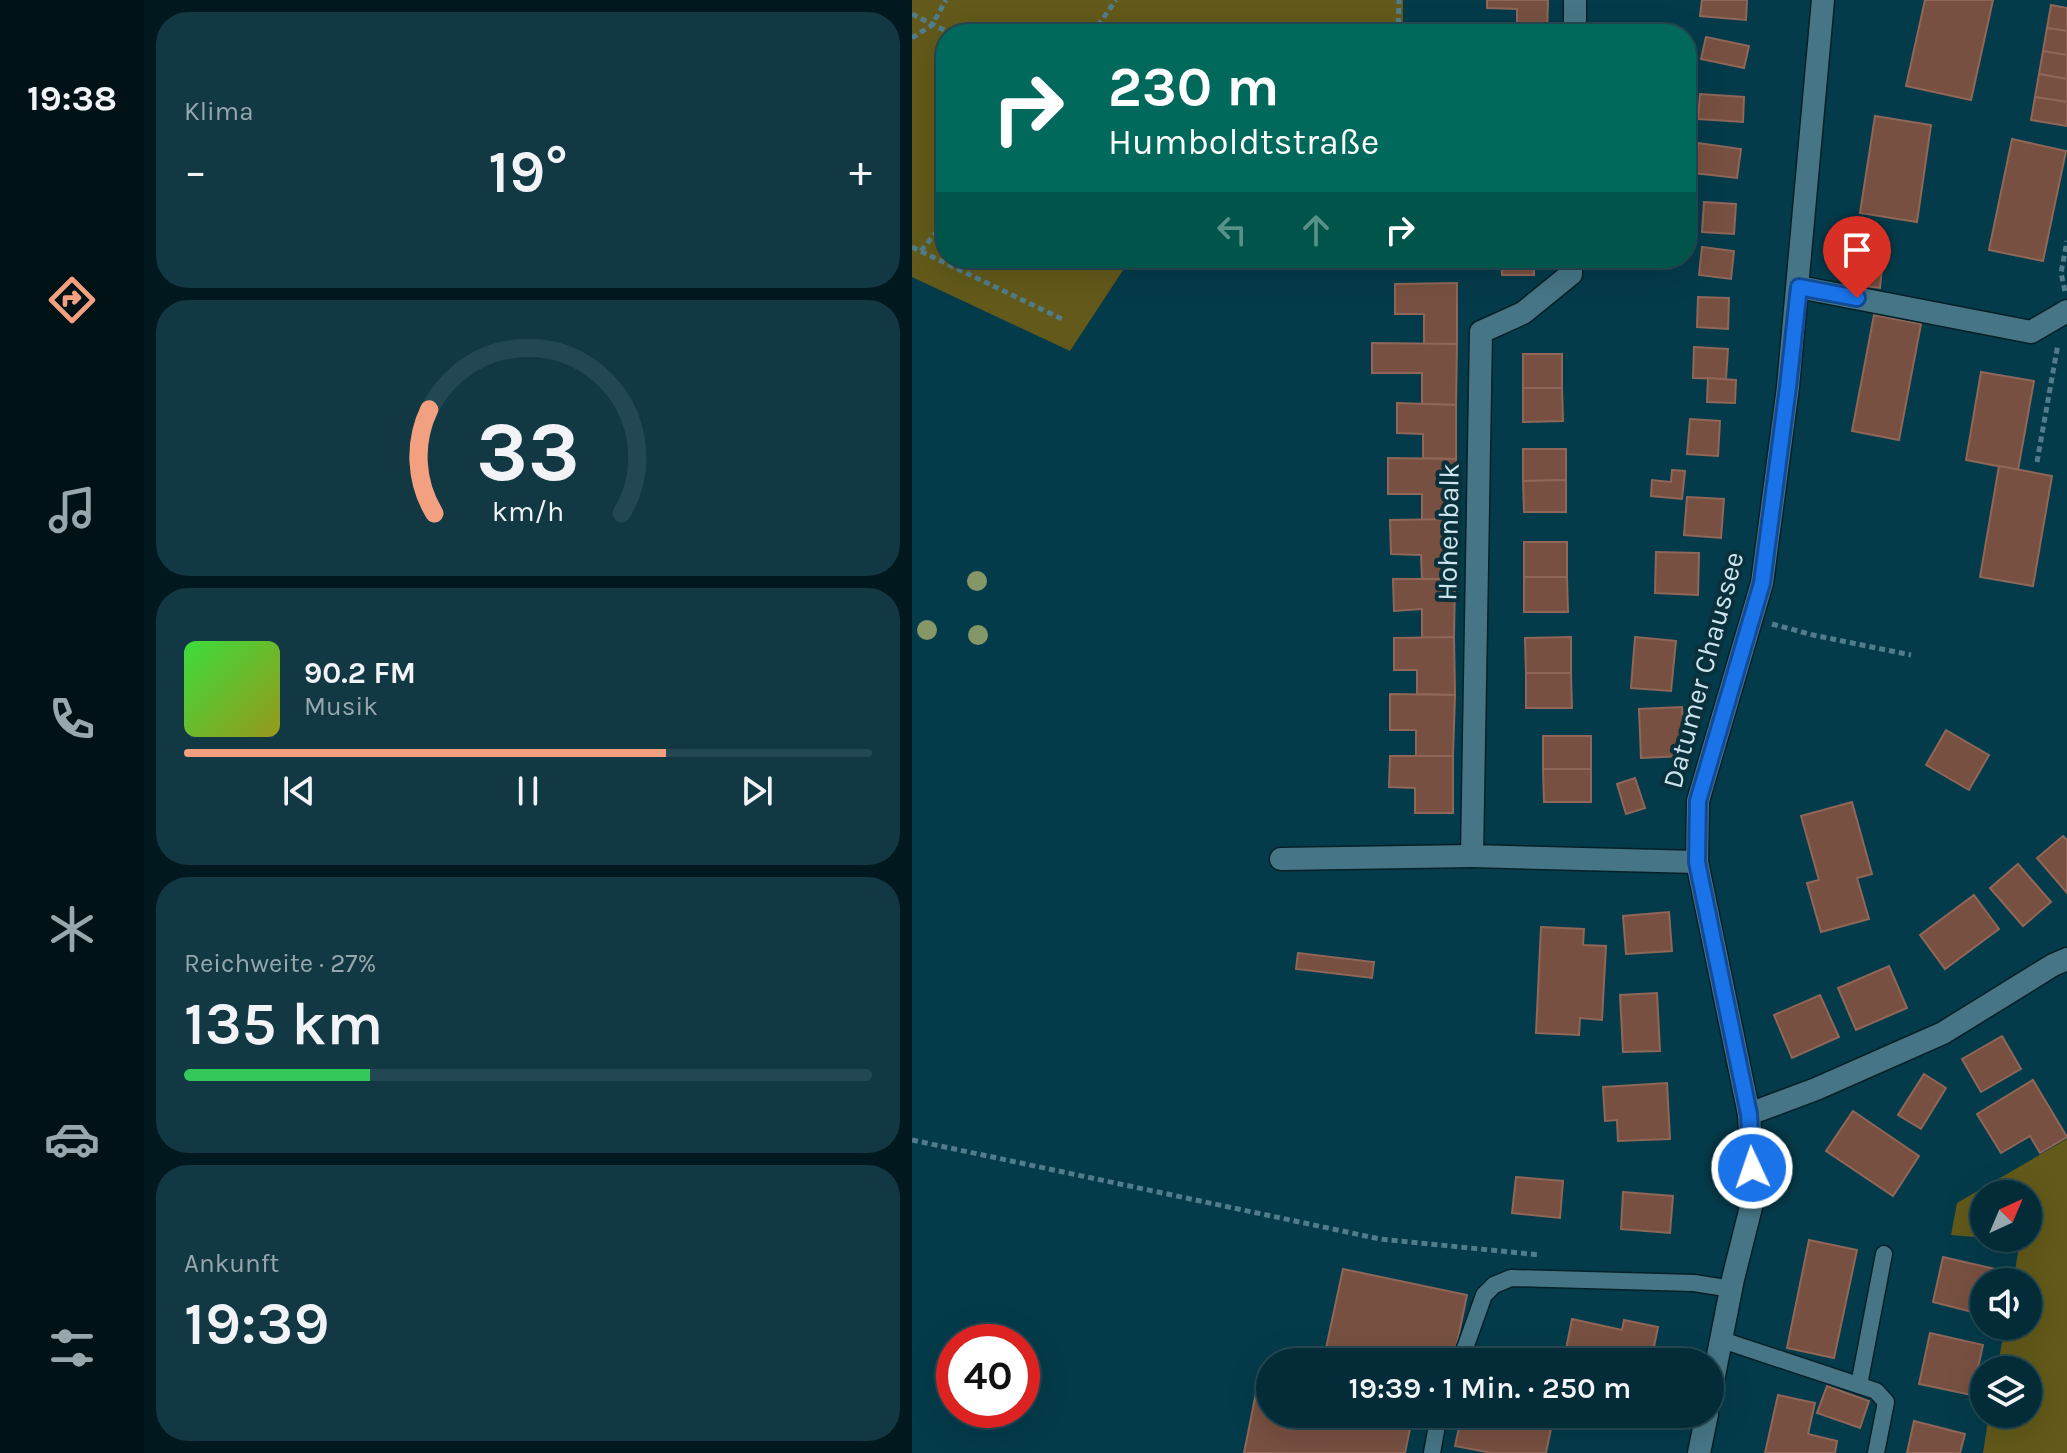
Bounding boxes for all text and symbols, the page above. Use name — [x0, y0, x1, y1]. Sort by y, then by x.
text: 230 m — [1108, 54, 1279, 119]
icon: right — [976, 56, 1080, 160]
text: 19:38 — [27, 77, 117, 119]
text: Klima — [184, 96, 253, 127]
text: Humboldtstraße — [1108, 121, 1379, 163]
text: 19° — [488, 137, 568, 207]
text: − — [184, 146, 207, 197]
text: + — [849, 146, 872, 197]
icon: left — [1210, 208, 1254, 252]
icon: ahead — [1294, 208, 1338, 252]
icon: right — [1378, 208, 1422, 252]
pin — [1823, 216, 1891, 298]
icon: arrive — [1835, 228, 1879, 272]
icon: directions — [44, 272, 100, 328]
text: 33 — [476, 404, 580, 501]
street label: Hohenbalk — [1430, 463, 1466, 601]
icon: music — [44, 482, 100, 538]
text: km/h — [492, 495, 564, 528]
street label: Datumer Chaussee — [1656, 548, 1750, 792]
text: 90.2 FM — [304, 655, 416, 691]
icon: phone — [44, 691, 100, 747]
text: Musik — [304, 691, 378, 722]
icon: previous — [277, 769, 321, 813]
icon: pause — [506, 769, 550, 813]
icon: next — [735, 769, 779, 813]
icon: climate — [44, 901, 100, 957]
text: Reichweite · 27% — [184, 948, 376, 979]
text: 135 km — [184, 989, 383, 1059]
icon: car — [44, 1111, 100, 1167]
position arrow — [1710, 1126, 1794, 1210]
north arrow — [1970, 1180, 2042, 1252]
map controls — [1970, 1180, 2042, 1428]
text: Ankunft — [184, 1248, 279, 1279]
button: sound — [1970, 1268, 2042, 1340]
text: 19:39 — [184, 1289, 330, 1359]
icon: filters — [44, 1320, 100, 1376]
speed limit sign: 40 — [936, 1324, 1040, 1428]
button: layers — [1970, 1356, 2042, 1428]
text: 19:39 · 1 Min. · 250 m — [1349, 1370, 1631, 1406]

